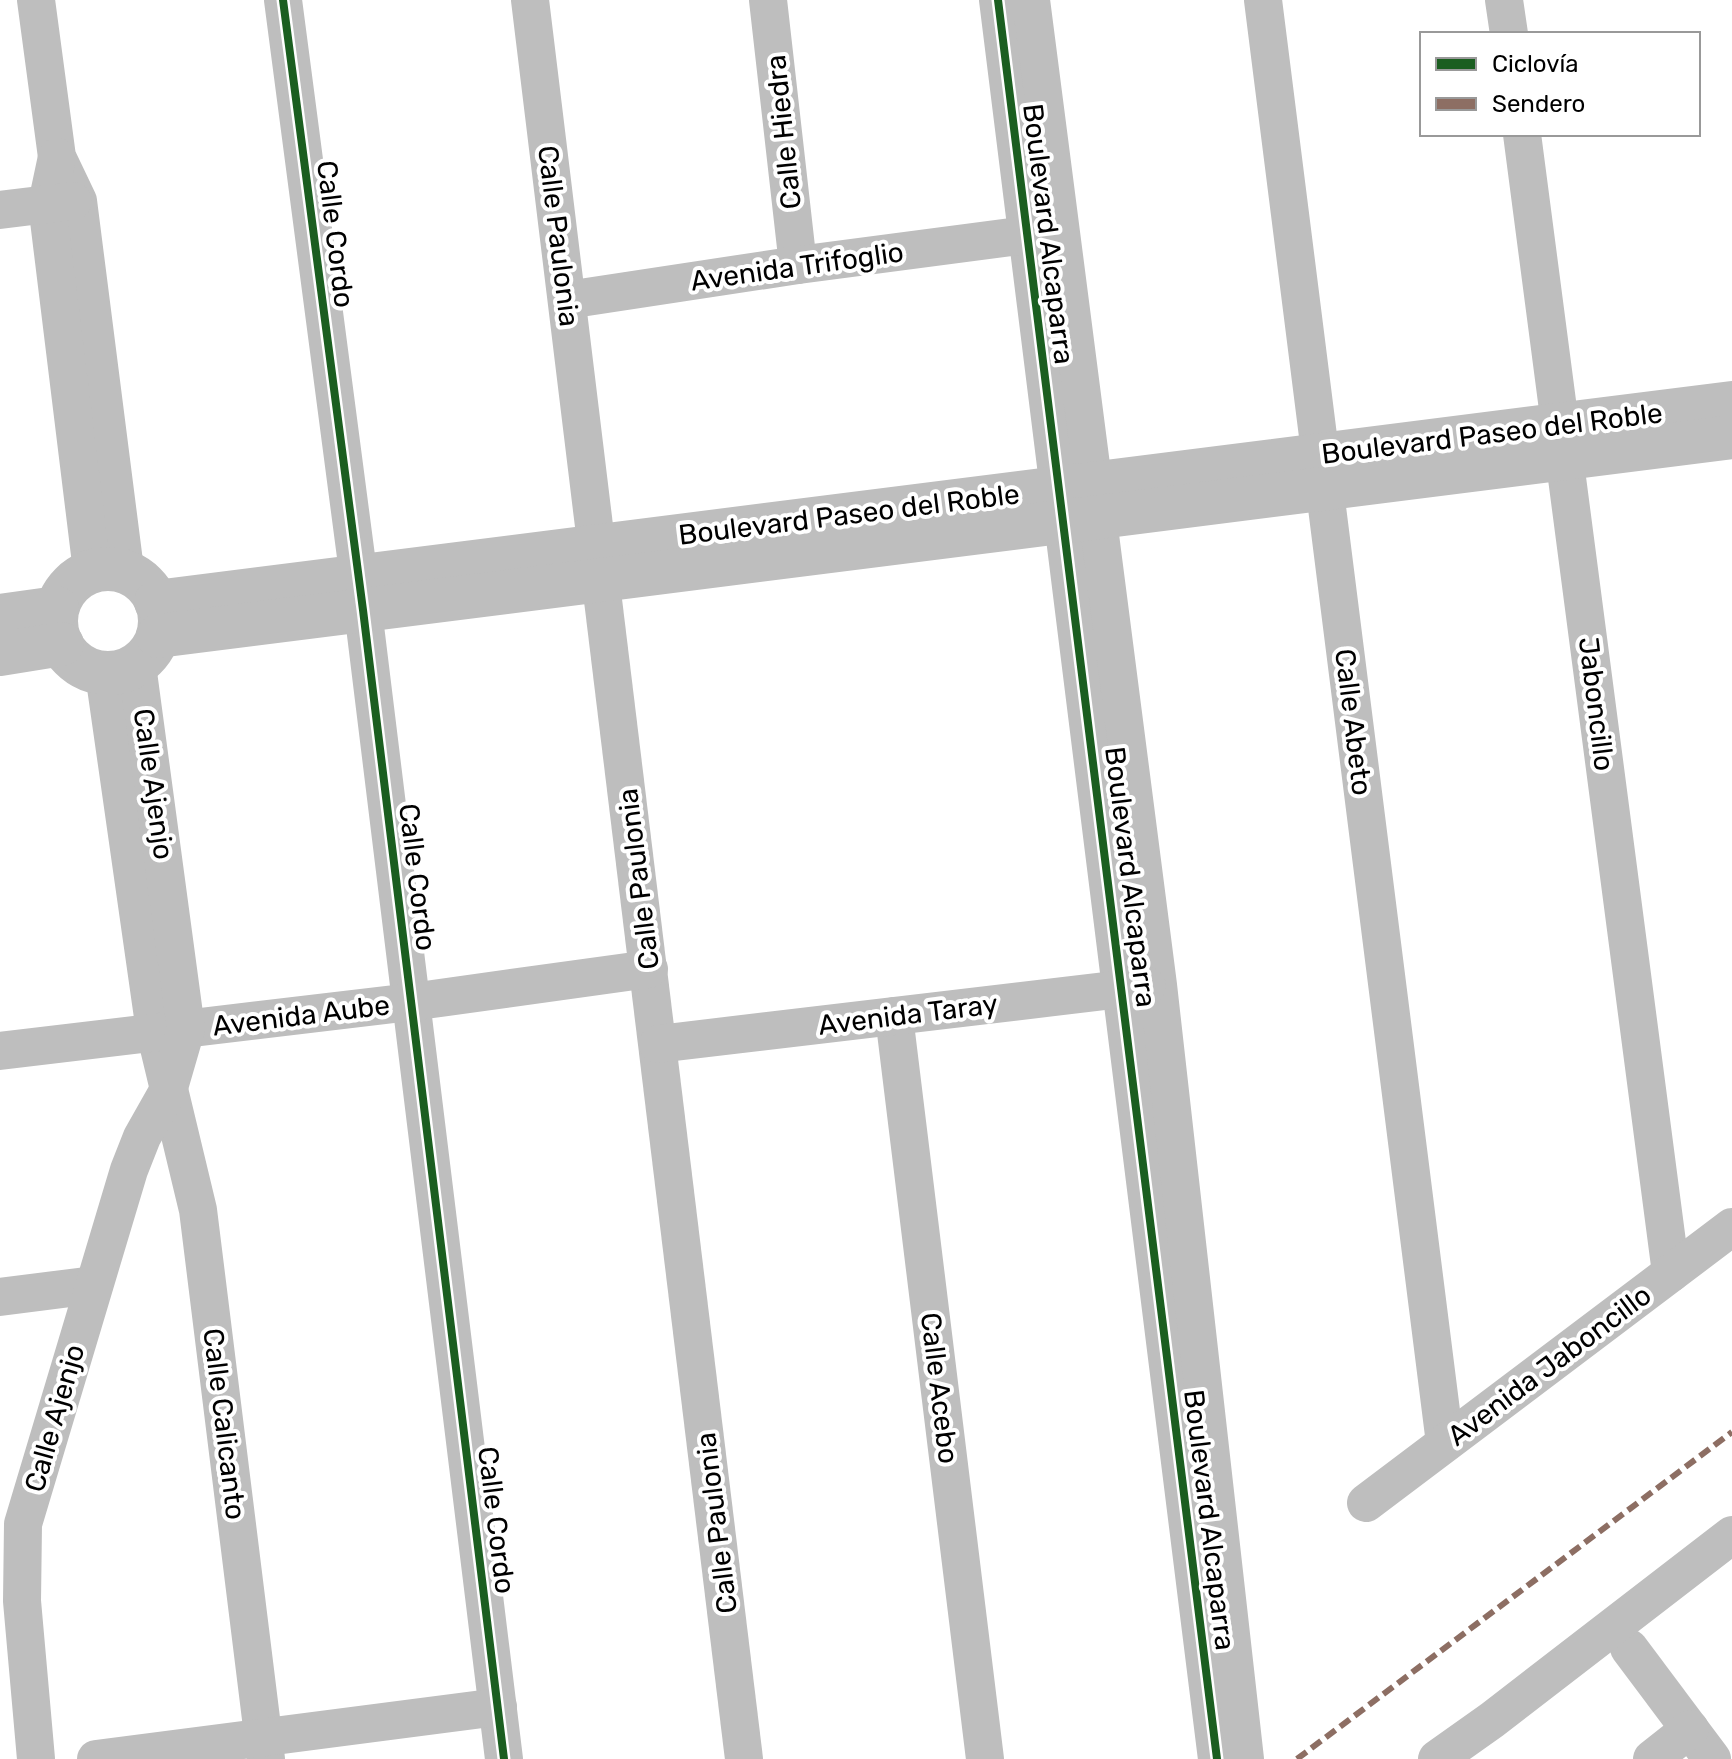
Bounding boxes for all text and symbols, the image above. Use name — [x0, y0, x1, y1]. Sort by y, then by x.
legend — [1420, 32, 1700, 136]
text: Ciclovía — [1492, 50, 1579, 78]
street label: Calle Hiedra — [759, 53, 808, 211]
text: Sendero — [1492, 90, 1585, 118]
street label: Boulevard Alcaparra — [1016, 102, 1081, 366]
street label: Calle Paulonia — [531, 144, 586, 329]
street label: Calle Cordo — [310, 159, 361, 310]
street label: Avenida Trifoglio — [688, 235, 906, 298]
street label: Boulevard Paseo del Roble — [1320, 396, 1664, 471]
street label: Boulevard Paseo del Roble — [677, 477, 1021, 552]
street label: Jaboncillo — [1572, 635, 1621, 773]
street label: Calle Abeto — [1328, 647, 1379, 797]
street label: Calle Ajenjo — [127, 706, 180, 862]
street label: Boulevard Alcaparra — [1098, 745, 1163, 1009]
street label: Calle Paulonia — [611, 786, 666, 971]
street label: Calle Cordo — [392, 802, 443, 953]
street label: Avenida Taray — [816, 987, 1000, 1042]
street label: Avenida Aube — [211, 988, 392, 1043]
street label: Avenida Jaboncillo — [1441, 1278, 1657, 1453]
street label: Calle Acebo — [914, 1311, 965, 1465]
street label: Calle Calicanto — [196, 1326, 253, 1522]
street label: Calle Ajenjo — [18, 1341, 91, 1496]
street label: Boulevard Alcaparra — [1177, 1388, 1242, 1652]
street label: Calle Paulonia — [689, 1430, 744, 1615]
street label: Calle Cordo — [471, 1445, 522, 1596]

